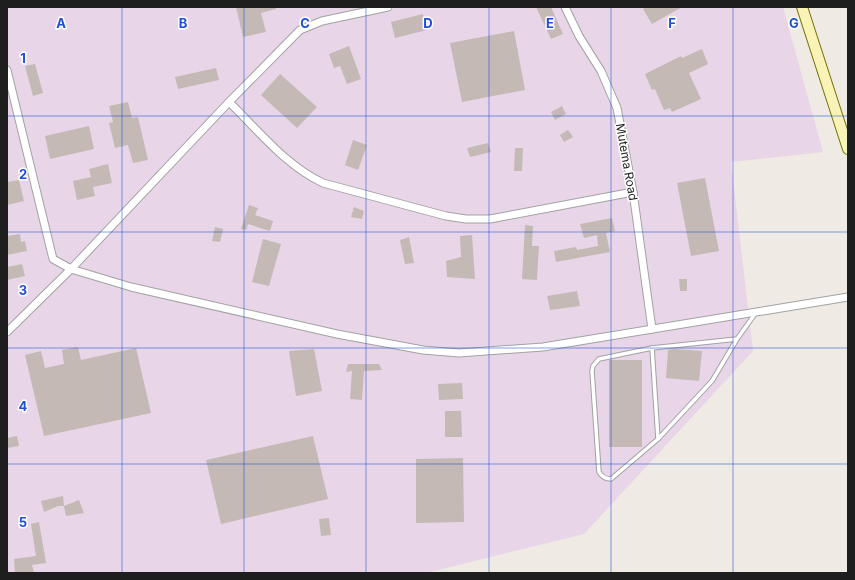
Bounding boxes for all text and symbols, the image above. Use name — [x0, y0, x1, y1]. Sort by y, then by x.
text: A — [56, 15, 66, 31]
text: B — [179, 15, 188, 31]
text: C — [300, 15, 310, 31]
text: D — [423, 15, 433, 31]
text: E — [546, 15, 554, 31]
text: F — [668, 15, 676, 31]
text: G — [789, 15, 799, 31]
text: 1 — [20, 50, 26, 66]
street label: Mutema Road — [613, 122, 641, 202]
text: 2 — [19, 166, 27, 182]
text: 3 — [19, 282, 27, 298]
text: 4 — [19, 398, 28, 414]
text: 5 — [19, 514, 27, 530]

